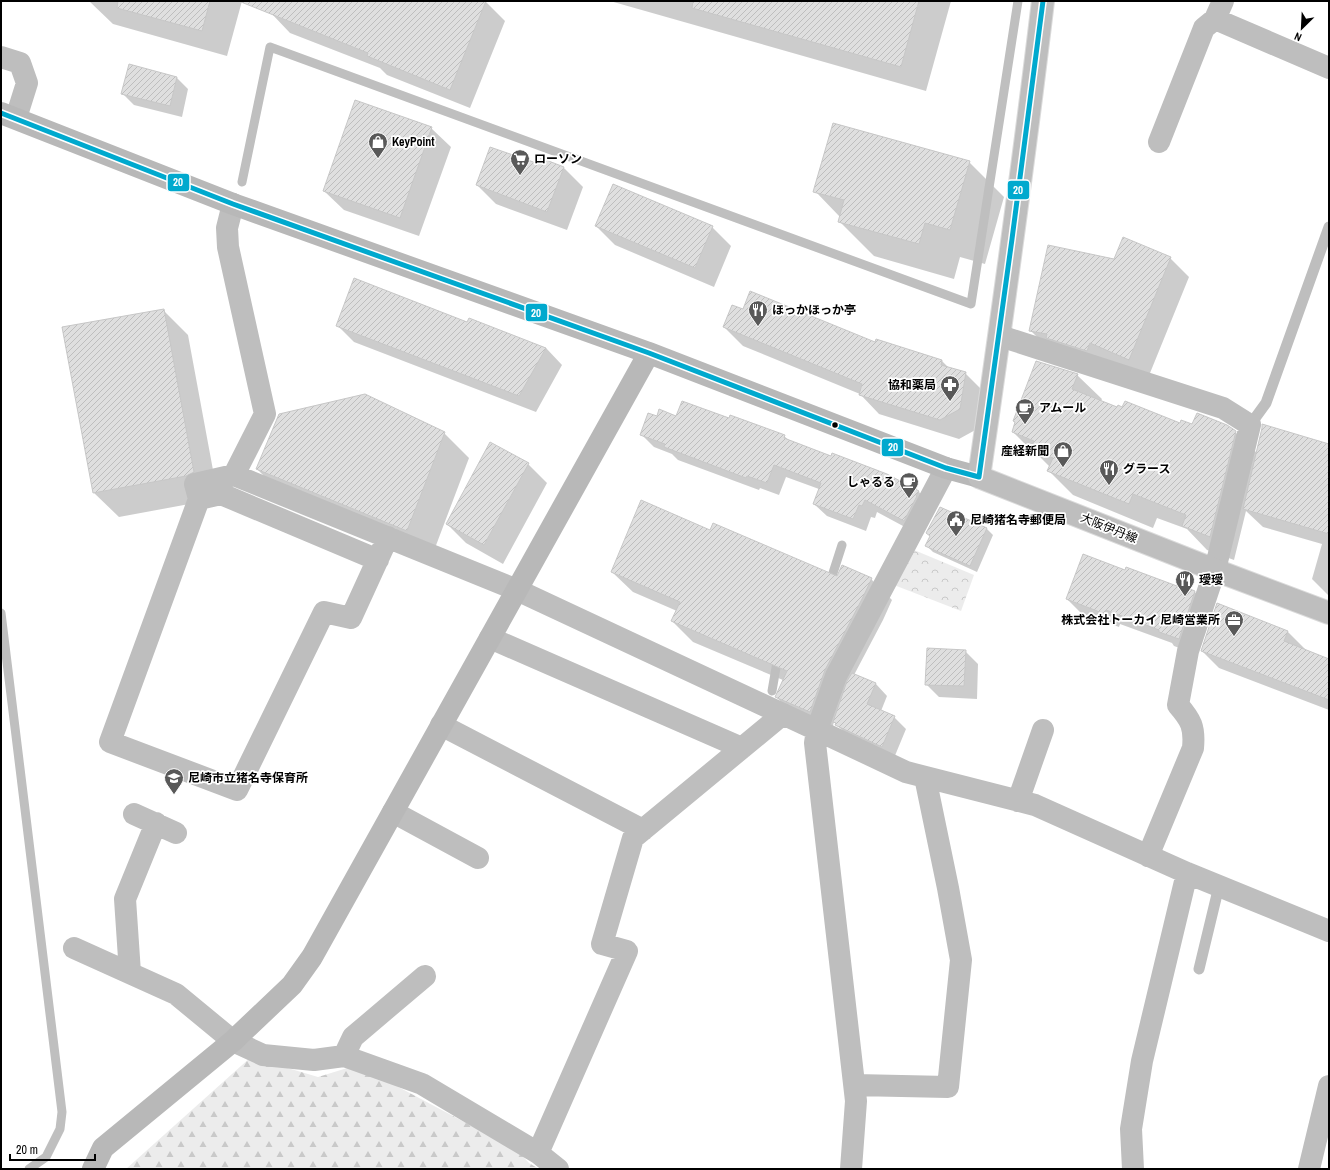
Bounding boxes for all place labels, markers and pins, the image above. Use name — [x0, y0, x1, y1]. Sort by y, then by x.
shop icon: KeyPoint — [367, 131, 389, 159]
place label: KeyPoint — [392, 134, 435, 150]
supermarket icon: ローソン — [509, 148, 531, 176]
place label: ローソン — [534, 151, 582, 167]
restaurant icon: ほっかほっか亭 — [747, 299, 769, 327]
place label: ほっかほっか亭 — [772, 302, 856, 318]
pharmacy icon: 協和薬局 — [939, 374, 961, 402]
place label: 協和薬局 — [888, 377, 936, 393]
cafe icon: アムール — [1014, 397, 1036, 425]
place label: アムール — [1039, 400, 1086, 416]
unlabelled marker — [830, 420, 840, 430]
shop icon: 産経新聞 — [1052, 440, 1074, 468]
place label: 産経新聞 — [1001, 443, 1049, 459]
restaurant icon: グラース — [1098, 458, 1120, 486]
place label: グラース — [1123, 461, 1170, 477]
cafe icon: しゃるる — [898, 471, 920, 499]
place label: しゃるる — [847, 474, 895, 490]
public building icon: 尼崎猪名寺郵便局 — [945, 509, 967, 537]
place label: 尼崎猪名寺郵便局 — [970, 512, 1066, 528]
restaurant icon: 璦璦 — [1174, 569, 1196, 597]
place label: 璦璦 — [1199, 572, 1223, 588]
office icon: 株式会社トーカイ 尼崎営業所 — [1223, 609, 1245, 637]
place label: 株式会社トーカイ 尼崎営業所 — [1061, 612, 1220, 628]
school or university icon: 尼崎市立猪名寺保育所 — [163, 767, 185, 795]
place label: 尼崎市立猪名寺保育所 — [188, 770, 308, 786]

